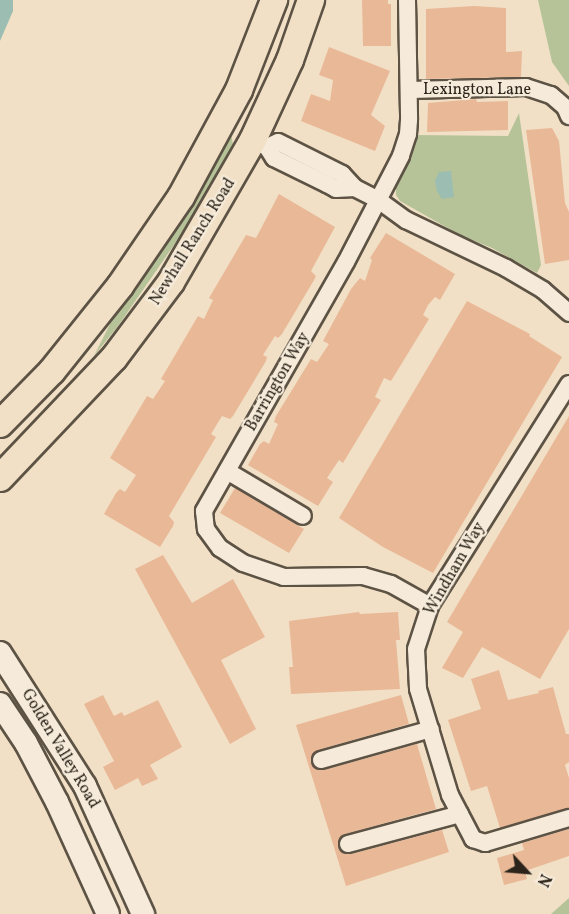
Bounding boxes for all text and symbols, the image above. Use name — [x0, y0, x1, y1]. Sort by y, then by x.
street label: Lexington Lane — [423, 80, 531, 100]
street label: Newhall Ranch Road — [146, 175, 240, 309]
street label: Barrington Way — [242, 329, 314, 435]
street label: Windham Way — [420, 519, 490, 619]
street label: Golden Valley Road — [17, 685, 103, 813]
north arrow — [497, 842, 557, 902]
text: N — [531, 870, 556, 890]

